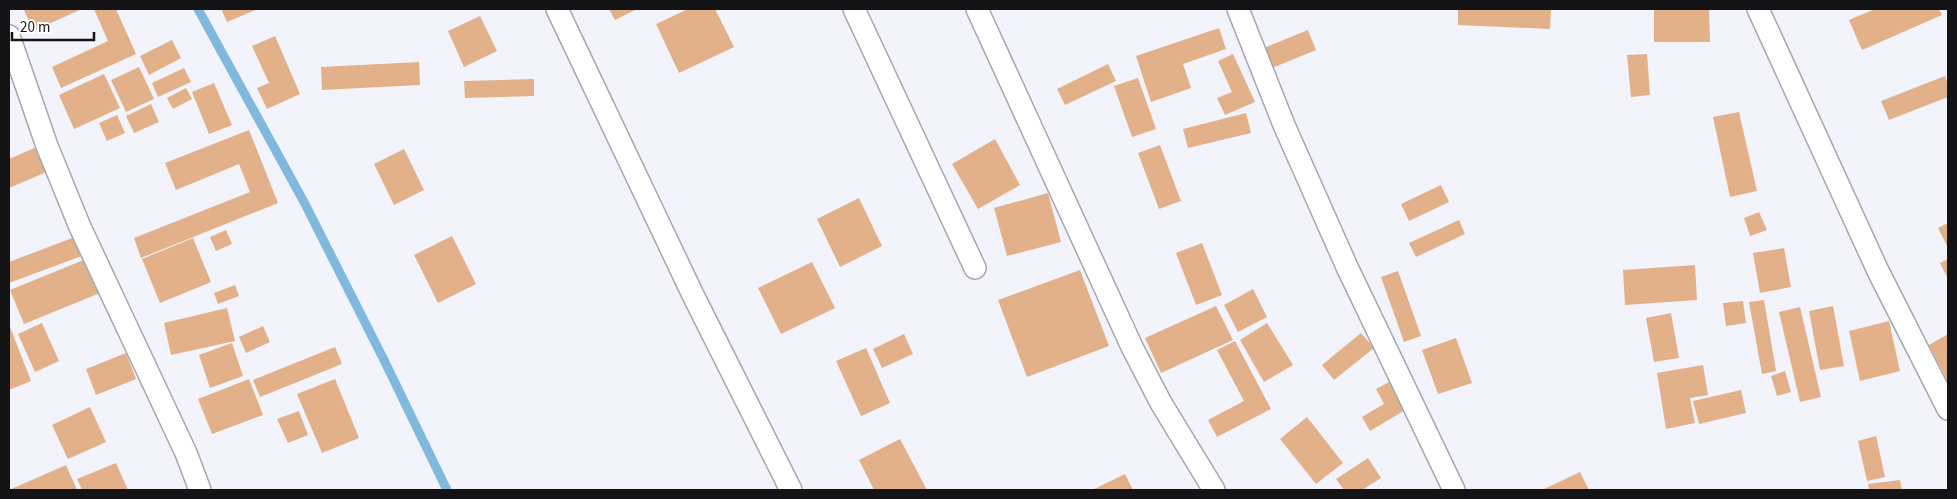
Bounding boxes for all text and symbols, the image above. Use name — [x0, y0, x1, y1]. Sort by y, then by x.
scale bar — [12, 10, 95, 42]
text: 20 m — [20, 17, 50, 38]

